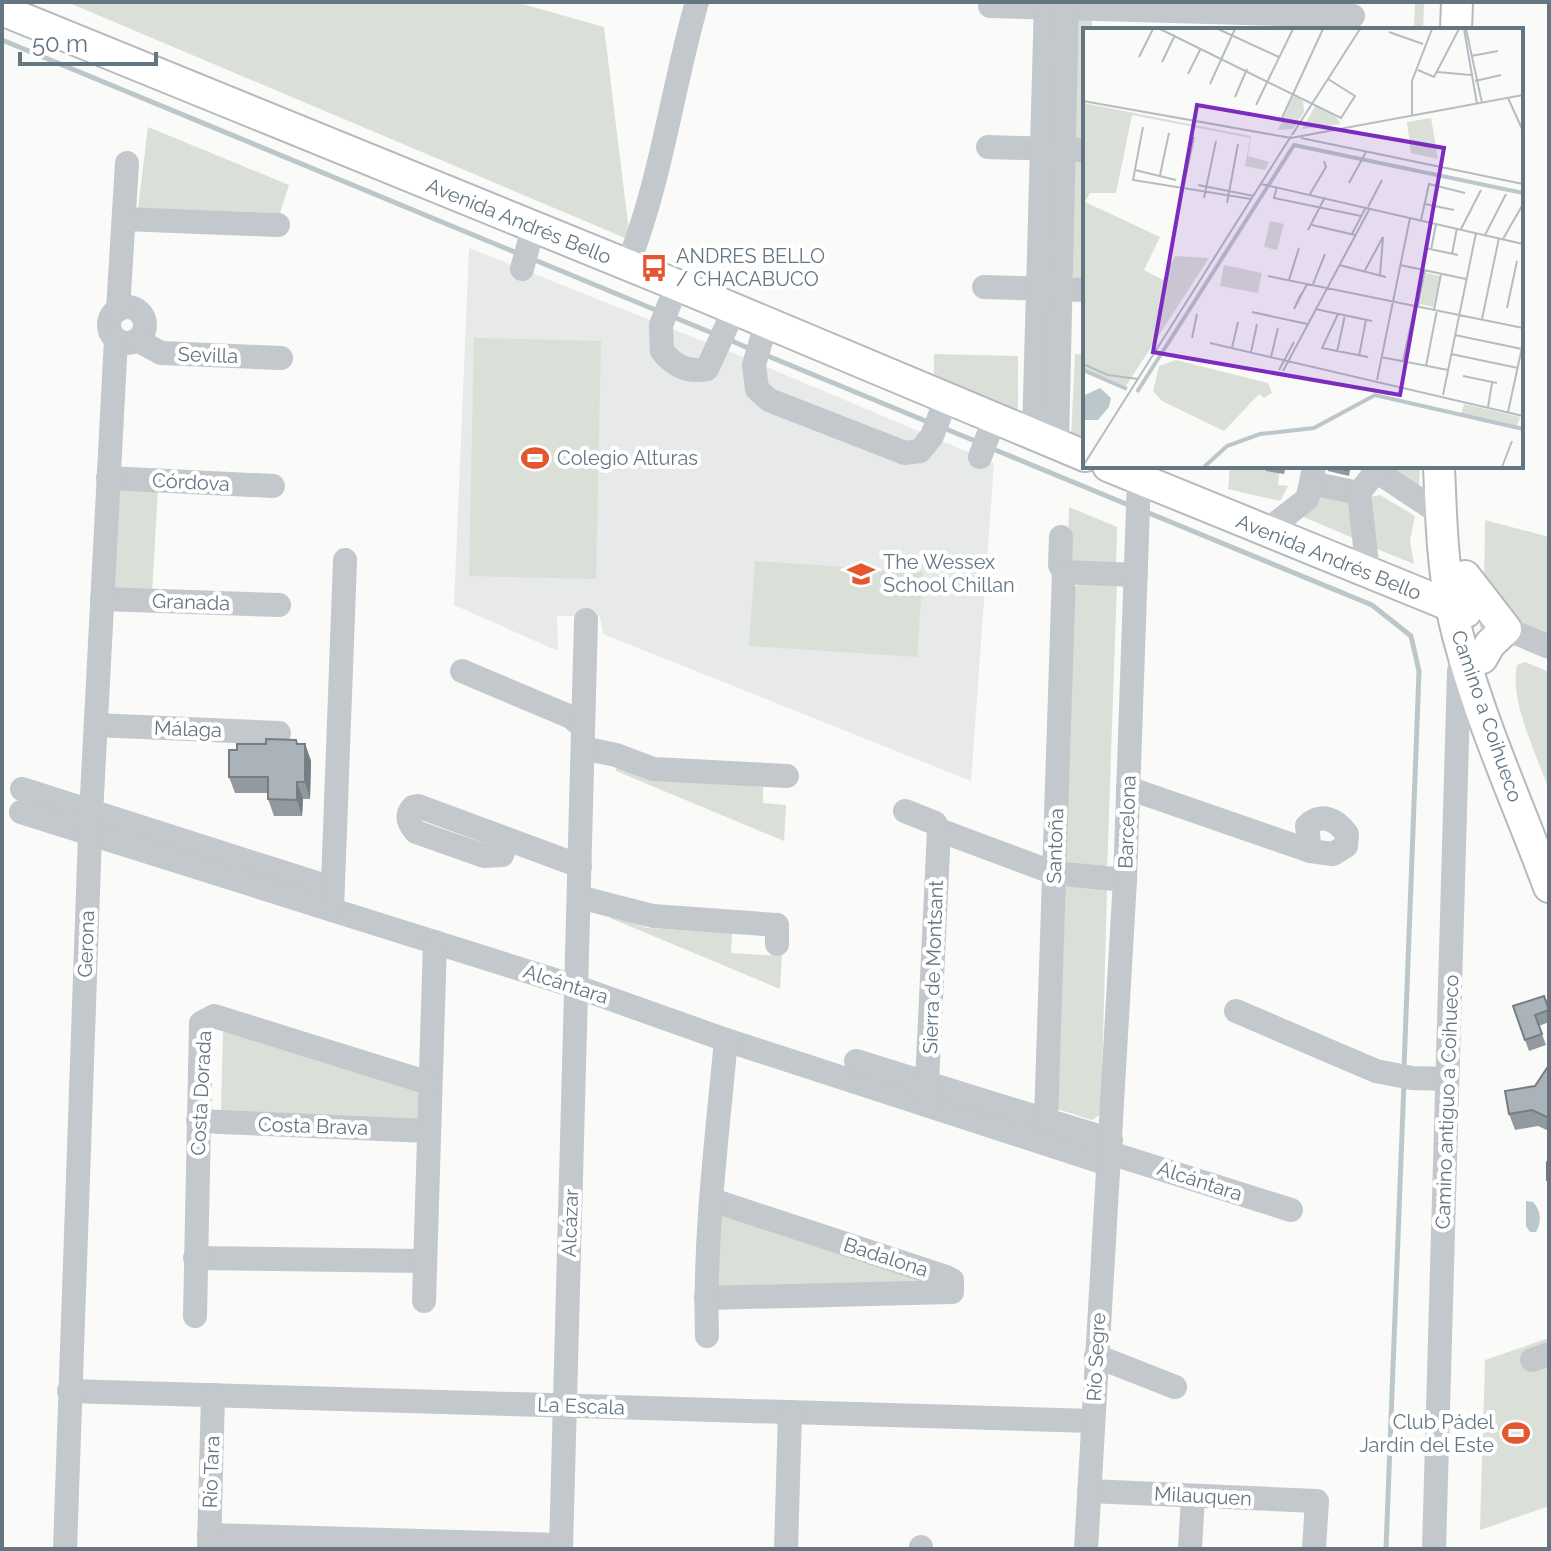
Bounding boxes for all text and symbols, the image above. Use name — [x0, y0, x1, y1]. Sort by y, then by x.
scale bar — [20, 16, 156, 66]
inset map — [1083, 28, 1523, 468]
text: 50 m — [32, 29, 88, 58]
street label: Avenida Andrés Bello — [423, 173, 615, 269]
place label: ANDRES BELLO / CHACABUCO — [676, 244, 825, 291]
bus stop icon: ANDRES BELLO / CHACABUCO — [639, 253, 669, 283]
street label: Sevilla — [177, 342, 239, 368]
sports icon: Colegio Alturas — [520, 443, 550, 473]
place label: Colegio Alturas — [557, 446, 698, 470]
street label: Córdova — [152, 468, 230, 496]
street label: Avenida Andrés Bello — [1233, 509, 1425, 605]
place label: The Wessex School Chillan — [883, 550, 1015, 597]
school or university icon: The Wessex School Chillan — [846, 559, 876, 589]
street label: Granada — [152, 589, 230, 615]
street label: Camino a Coihueco — [1446, 627, 1528, 805]
street label: Málaga — [154, 716, 222, 742]
street label: Barcelona — [1113, 775, 1141, 869]
street label: Santoña — [1042, 808, 1068, 884]
street label: Sierra de Montsant — [918, 879, 948, 1054]
street label: Gerona — [73, 910, 99, 978]
street label: Alcántara — [520, 959, 612, 1009]
street label: Camino antiguo a Coihueco — [1431, 974, 1463, 1230]
street label: Costa Dorada — [186, 1030, 216, 1156]
street label: Costa Brava — [258, 1112, 368, 1140]
street label: Alcántara — [1154, 1156, 1246, 1206]
street label: Alcázar — [557, 1188, 583, 1258]
street label: Badalona — [841, 1232, 931, 1282]
street label: Río Segre — [1082, 1312, 1110, 1402]
street label: La Escala — [537, 1392, 625, 1420]
place label: Club Pádel Jardín del Este — [1359, 1410, 1495, 1457]
sports icon: Club Pádel Jardín del Este — [1501, 1418, 1531, 1448]
street label: Río Tara — [198, 1435, 224, 1509]
street label: Milauquen — [1154, 1481, 1252, 1511]

